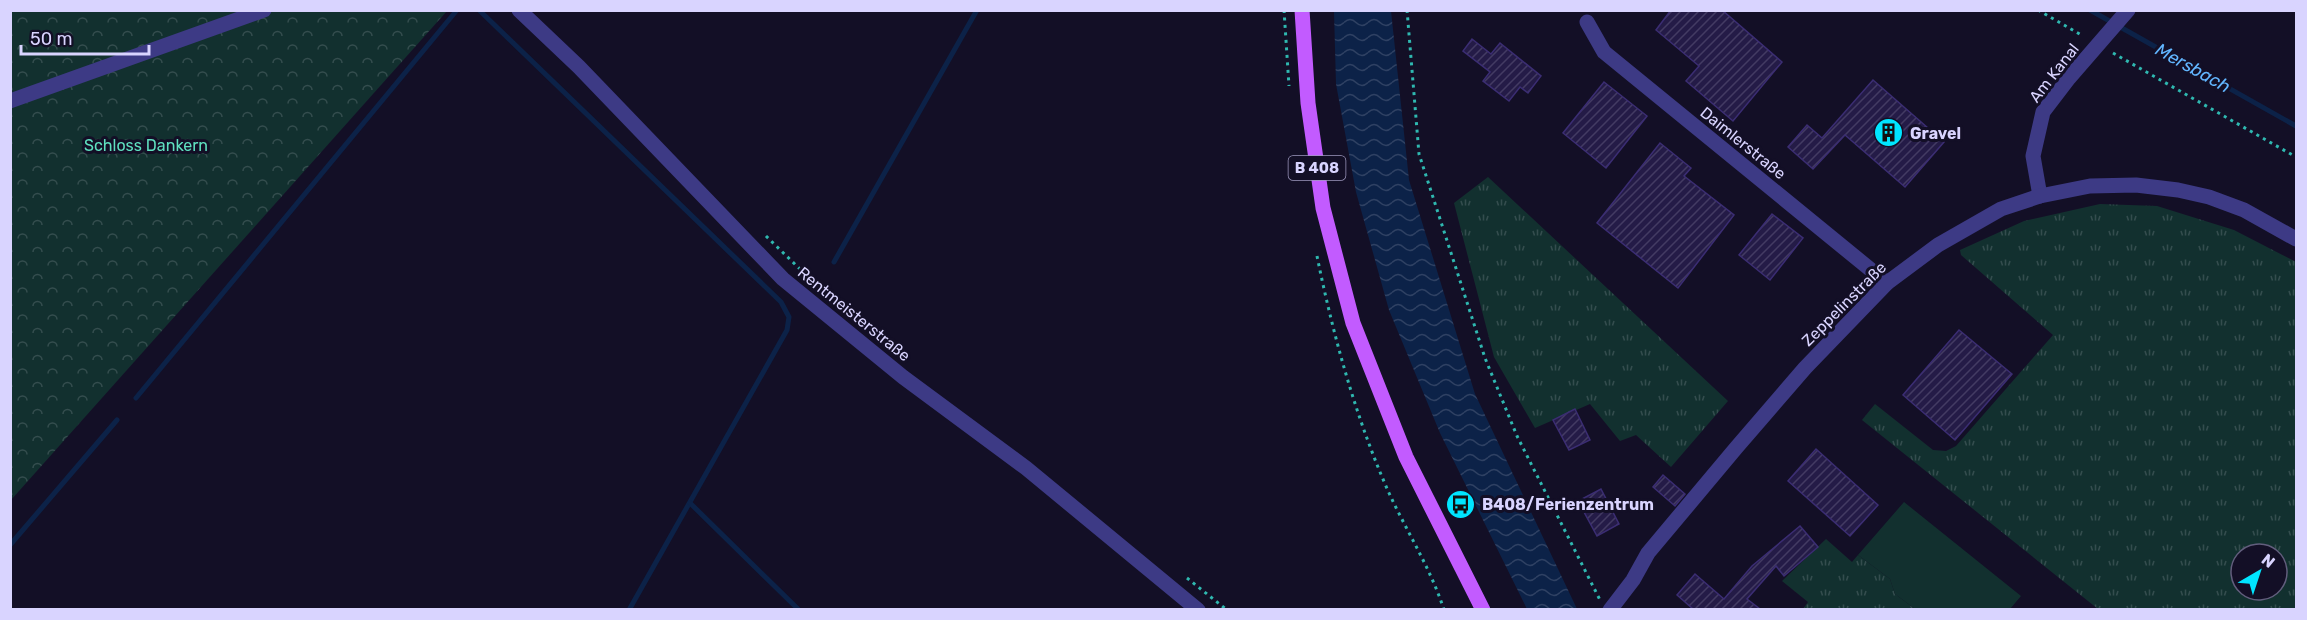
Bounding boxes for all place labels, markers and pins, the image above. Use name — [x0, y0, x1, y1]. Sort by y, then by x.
building icon: Gravel — [1873, 117, 1905, 149]
place label: Gravel — [1910, 124, 1961, 143]
bus stop icon: B408/Ferienzentrum — [1445, 488, 1477, 520]
place label: B408/Ferienzentrum — [1482, 495, 1654, 514]

